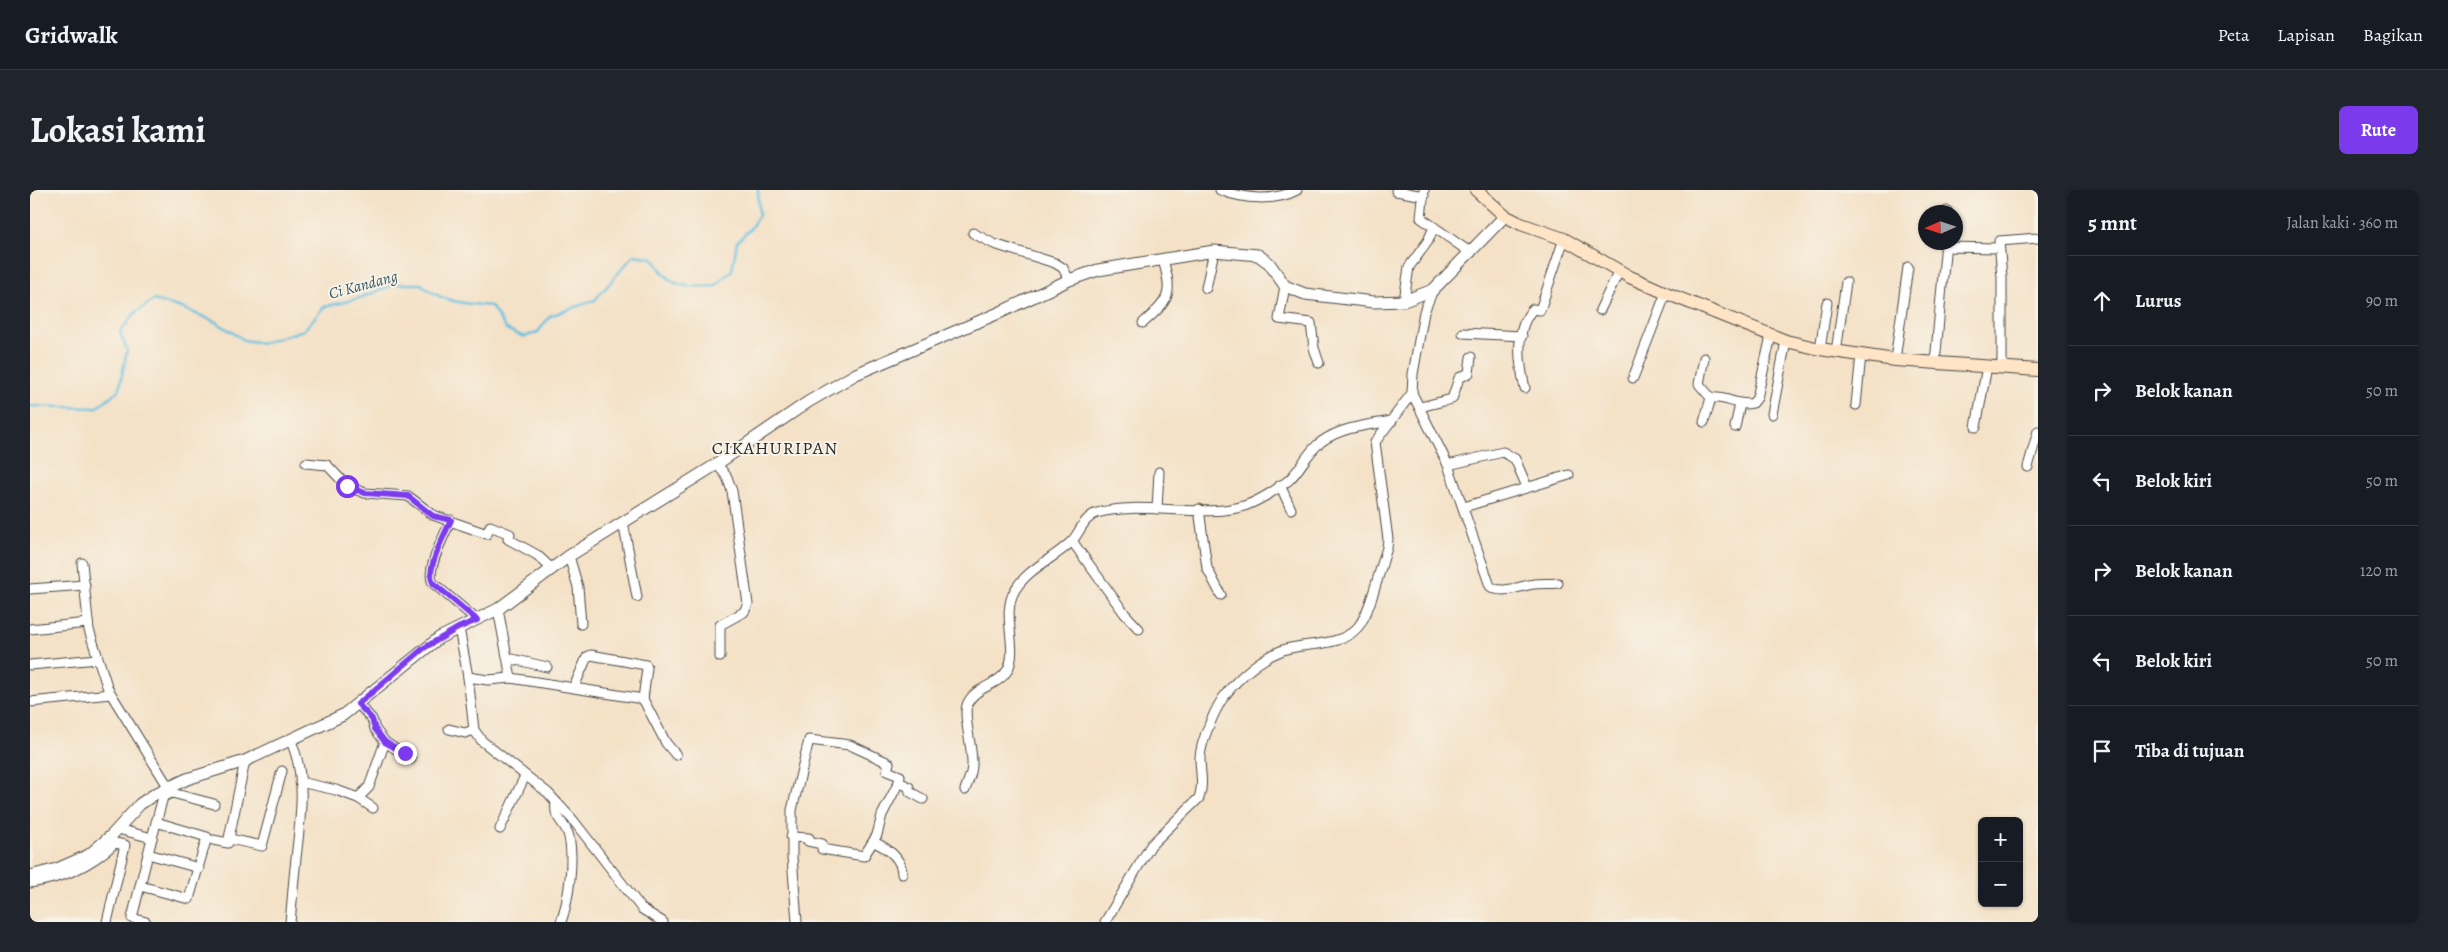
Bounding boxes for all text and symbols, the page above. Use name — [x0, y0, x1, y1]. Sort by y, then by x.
text: Gridwalk — [25, 19, 118, 51]
text: Peta — [2218, 23, 2249, 47]
text: Lapisan — [2277, 23, 2335, 47]
text: Bagikan — [2363, 23, 2423, 47]
text: Lokasi kami — [30, 106, 206, 154]
button: Rute — [2339, 106, 2418, 154]
north arrow — [1918, 205, 1963, 250]
text: 5 mnt — [2088, 209, 2137, 237]
text: Jalan kaki · 360 m — [2286, 212, 2398, 234]
water label: Ci Kandang — [326, 265, 400, 305]
icon: ahead — [2088, 287, 2116, 315]
text: Lurus — [2135, 288, 2181, 314]
text: 90 m — [2366, 290, 2398, 312]
icon: right — [2088, 377, 2116, 405]
text: Belok kanan — [2135, 378, 2233, 404]
text: 50 m — [2366, 380, 2398, 402]
district label: CIKAHURIPAN — [712, 436, 838, 460]
icon: left — [2088, 467, 2116, 495]
text: Belok kiri — [2135, 468, 2212, 494]
text: 50 m — [2366, 470, 2398, 492]
route start — [336, 475, 359, 498]
icon: right — [2088, 557, 2116, 585]
text: Belok kanan — [2135, 558, 2233, 584]
text: 120 m — [2360, 560, 2398, 582]
icon: left — [2088, 647, 2116, 675]
text: Belok kiri — [2135, 648, 2212, 674]
text: 50 m — [2366, 650, 2398, 672]
icon: arrive — [2088, 737, 2116, 765]
text: Tiba di tujuan — [2135, 738, 2244, 764]
route end — [394, 742, 417, 765]
map controls — [1978, 817, 2023, 907]
button: + — [1978, 817, 2023, 862]
button: − — [1978, 862, 2023, 907]

